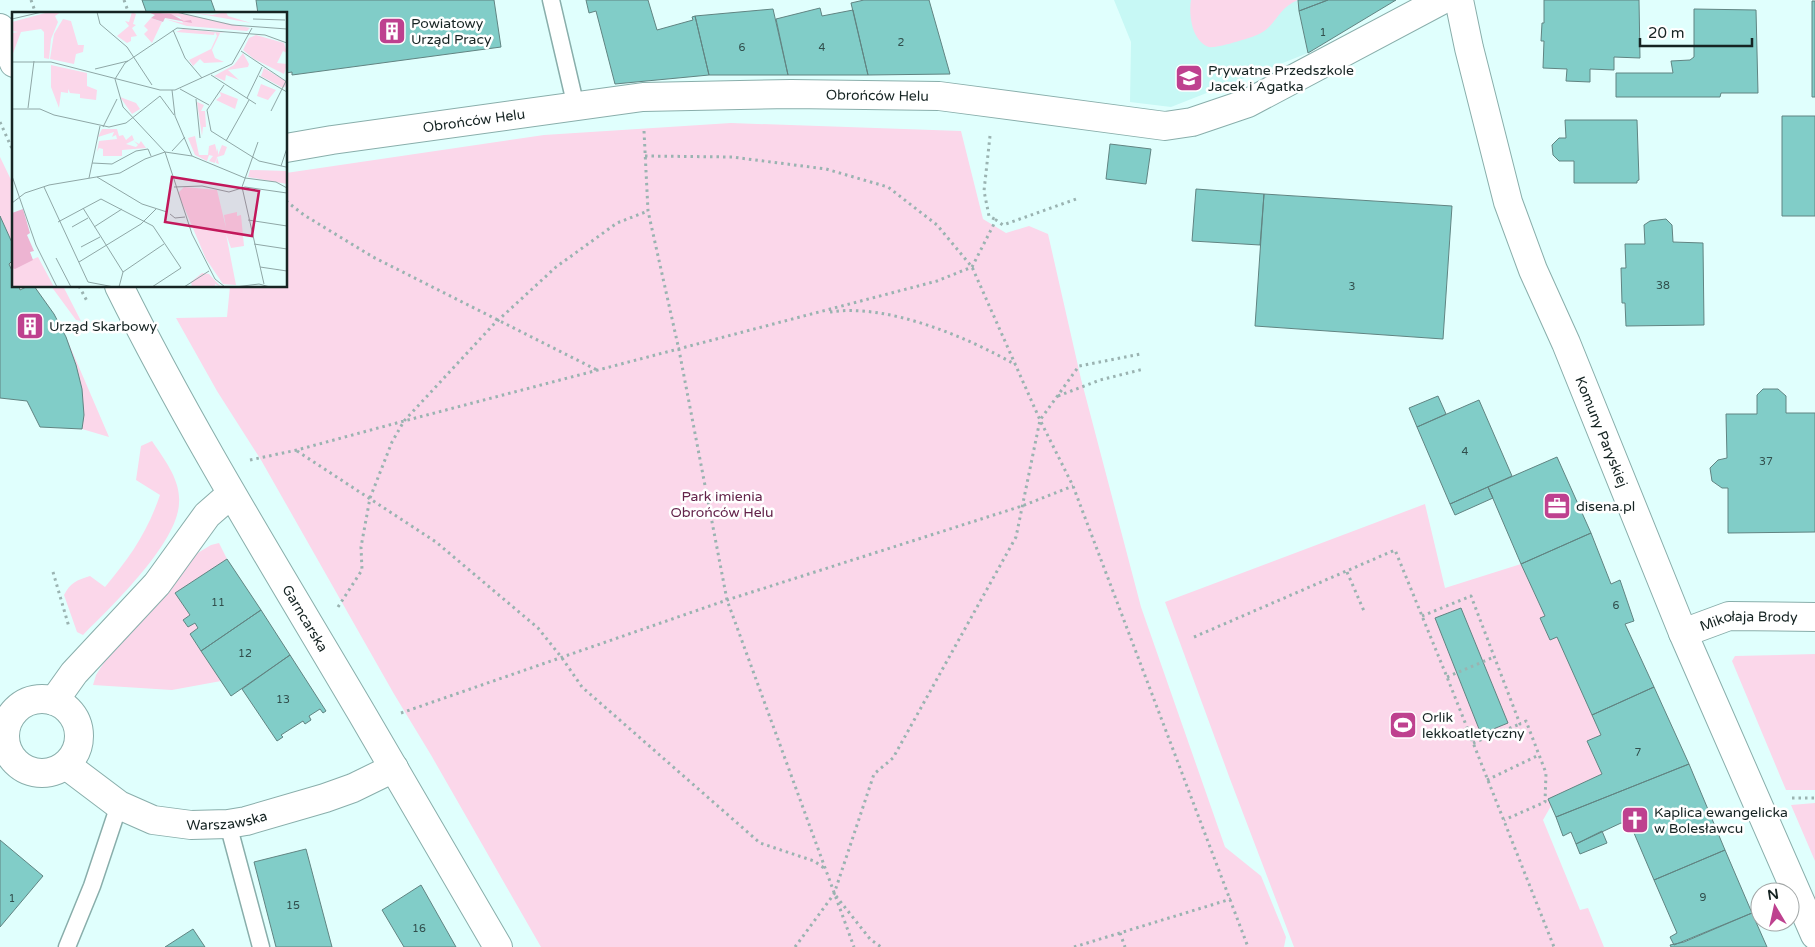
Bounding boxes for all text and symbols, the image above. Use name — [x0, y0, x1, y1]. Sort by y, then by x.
inset map — [12, 12, 288, 288]
place label: Powiatowy Urząd Pracy — [411, 15, 492, 48]
scale bar — [1640, 15, 1752, 47]
building icon: Powiatowy Urząd Pracy — [377, 16, 407, 46]
text: 20 m — [1648, 24, 1685, 42]
house number: 1 — [1320, 26, 1326, 39]
house number: 2 — [898, 36, 905, 49]
house number: 6 — [739, 41, 746, 54]
house number: 4 — [819, 41, 826, 54]
place label: Prywatne Przedszkole Jacek i Agatka — [1208, 62, 1354, 95]
school or university icon: Prywatne Przedszkole Jacek i Agatka — [1174, 63, 1204, 93]
street label: Obrońców Helu — [826, 86, 929, 105]
street label: Obrońców Helu — [422, 105, 526, 136]
house number: 38 — [1656, 279, 1670, 292]
house number: 3 — [1349, 280, 1356, 293]
building icon: Urząd Skarbowy — [15, 311, 45, 341]
place label: Urząd Skarbowy — [49, 318, 157, 335]
street label: Komuny Paryskiej — [1571, 374, 1631, 490]
house number: 4 — [1462, 445, 1469, 458]
house number: 37 — [1759, 455, 1773, 468]
park label: Park imienia Obrońców Helu — [670, 488, 774, 521]
office icon: disena.pl — [1542, 491, 1572, 521]
place label: disena.pl — [1576, 498, 1635, 515]
street label: Garncarska — [278, 582, 331, 655]
house number: 11 — [211, 596, 225, 609]
house number: 6 — [1613, 599, 1620, 612]
street label: Mikołaja Brody — [1697, 608, 1798, 635]
house number: 12 — [238, 647, 252, 660]
house number: 13 — [276, 693, 290, 706]
place label: Orlik lekkoatletyczny — [1422, 709, 1525, 742]
sports icon: Orlik lekkoatletyczny — [1388, 710, 1418, 740]
house number: 7 — [1635, 746, 1642, 759]
place label: Kaplica ewangelicka w Bolesławcu — [1654, 804, 1788, 837]
church icon: Kaplica ewangelicka w Bolesławcu — [1620, 805, 1650, 835]
street label: Warszawska — [186, 807, 269, 834]
north arrow — [1750, 882, 1800, 932]
text: N — [1766, 885, 1780, 904]
house number: 9 — [1700, 891, 1707, 904]
house number: 1 — [9, 892, 15, 905]
house number: 15 — [286, 899, 300, 912]
house number: 16 — [412, 922, 426, 935]

